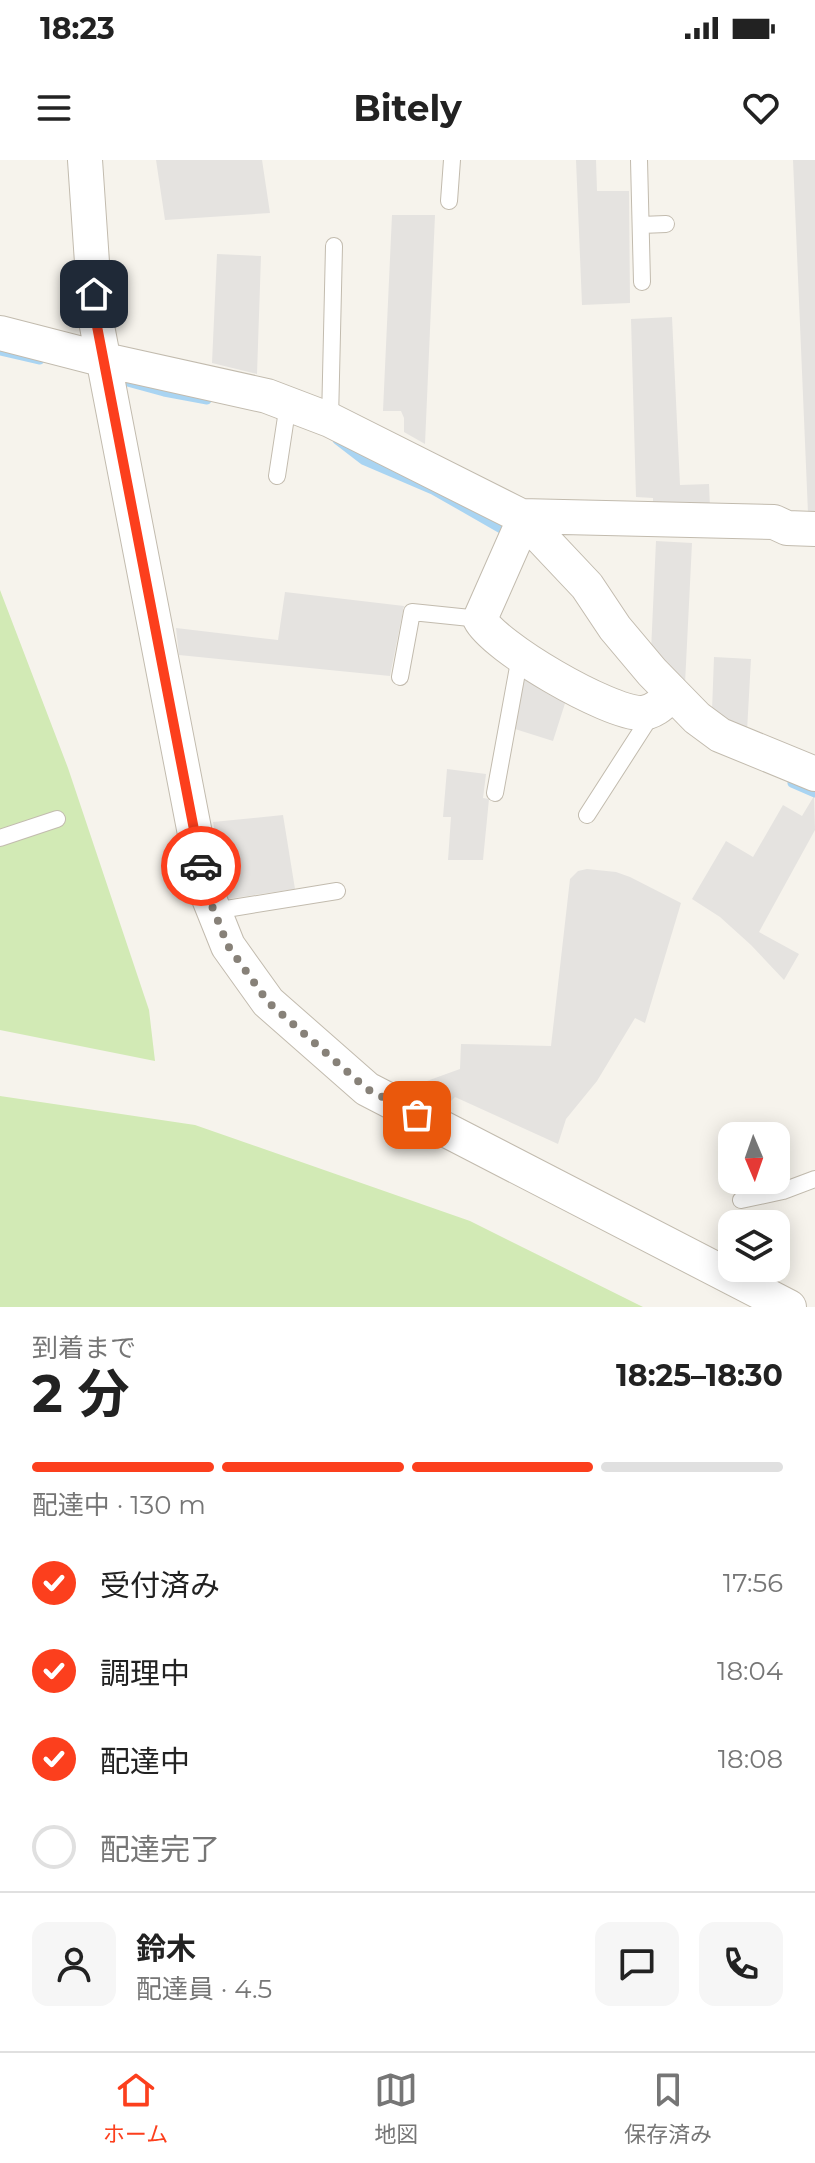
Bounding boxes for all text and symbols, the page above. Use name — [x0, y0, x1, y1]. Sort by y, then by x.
text: 18:23 — [40, 10, 115, 47]
icon: menu — [32, 86, 76, 130]
text: Bitely — [353, 86, 462, 130]
icon: heart — [739, 86, 783, 130]
pin — [60, 260, 128, 328]
icon: home — [72, 272, 116, 316]
courier — [161, 826, 241, 906]
icon: car — [179, 844, 223, 888]
pin — [383, 1081, 451, 1149]
icon: bag — [395, 1093, 439, 1137]
north arrow — [718, 1122, 790, 1194]
map controls — [718, 1122, 790, 1282]
button: layers — [718, 1210, 790, 1282]
text: 到着まで — [32, 1332, 136, 1364]
text: 18:25–18:30 — [616, 1357, 783, 1394]
text: 2 分 — [32, 1362, 129, 1425]
text: 配達中 · 130 m — [32, 1489, 206, 1521]
icon: check — [32, 1561, 76, 1605]
text: 受付済み — [100, 1567, 220, 1604]
text: 17:56 — [723, 1567, 783, 1599]
icon: check — [32, 1649, 76, 1693]
text: 調理中 — [100, 1655, 190, 1692]
text: 18:04 — [717, 1655, 783, 1687]
icon: check — [32, 1737, 76, 1781]
text: 配達中 — [100, 1743, 190, 1780]
text: 18:08 — [718, 1743, 783, 1775]
text: 配達完了 — [100, 1831, 220, 1868]
button: person — [32, 1922, 116, 2006]
button: chat — [595, 1922, 679, 2006]
button: phone — [699, 1922, 783, 2006]
text: 鈴木 — [136, 1930, 196, 1967]
text: 配達員 · 4.5 — [136, 1973, 272, 2005]
tab: ホーム — [103, 2068, 168, 2148]
tab: 地図 — [374, 2068, 418, 2148]
tab: 保存済み — [624, 2068, 712, 2148]

